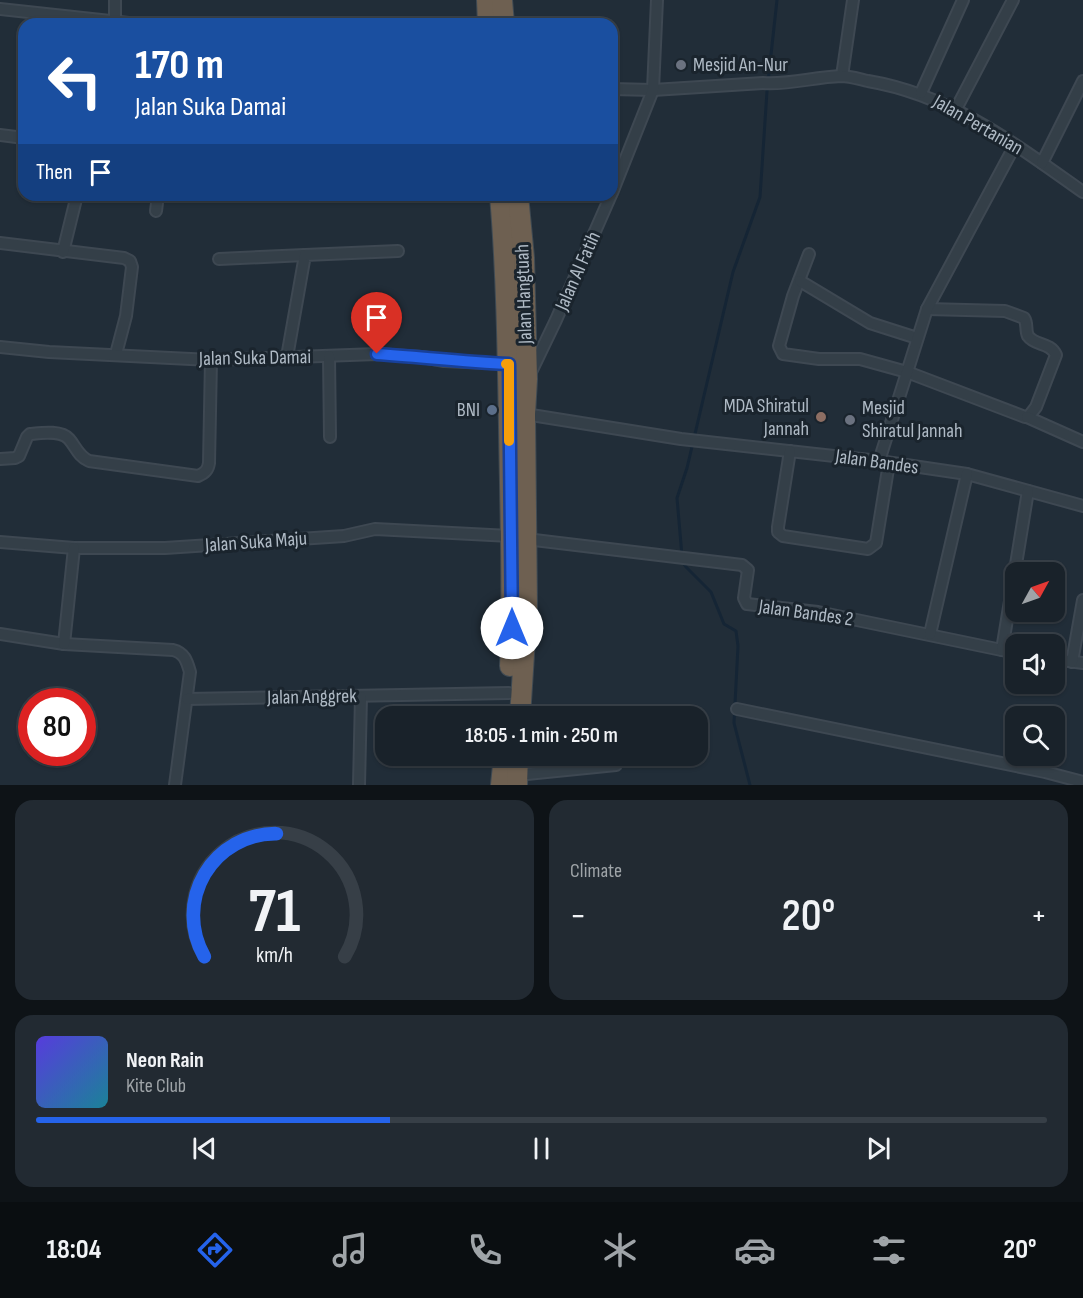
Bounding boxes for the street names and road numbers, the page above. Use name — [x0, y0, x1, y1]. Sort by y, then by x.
street label: Jalan Pertanian — [928, 89, 1027, 160]
street label: Jalan Al Fatih — [550, 228, 606, 315]
street label: Jalan Hangtuah — [510, 244, 538, 345]
street label: Jalan Suka Damai — [198, 345, 311, 371]
street label: Jalan Bandes — [833, 444, 920, 480]
street label: Jalan Suka Maju — [203, 526, 308, 558]
street label: Jalan Bandes 2 — [756, 594, 855, 632]
street label: Jalan Anggrek — [266, 684, 357, 710]

